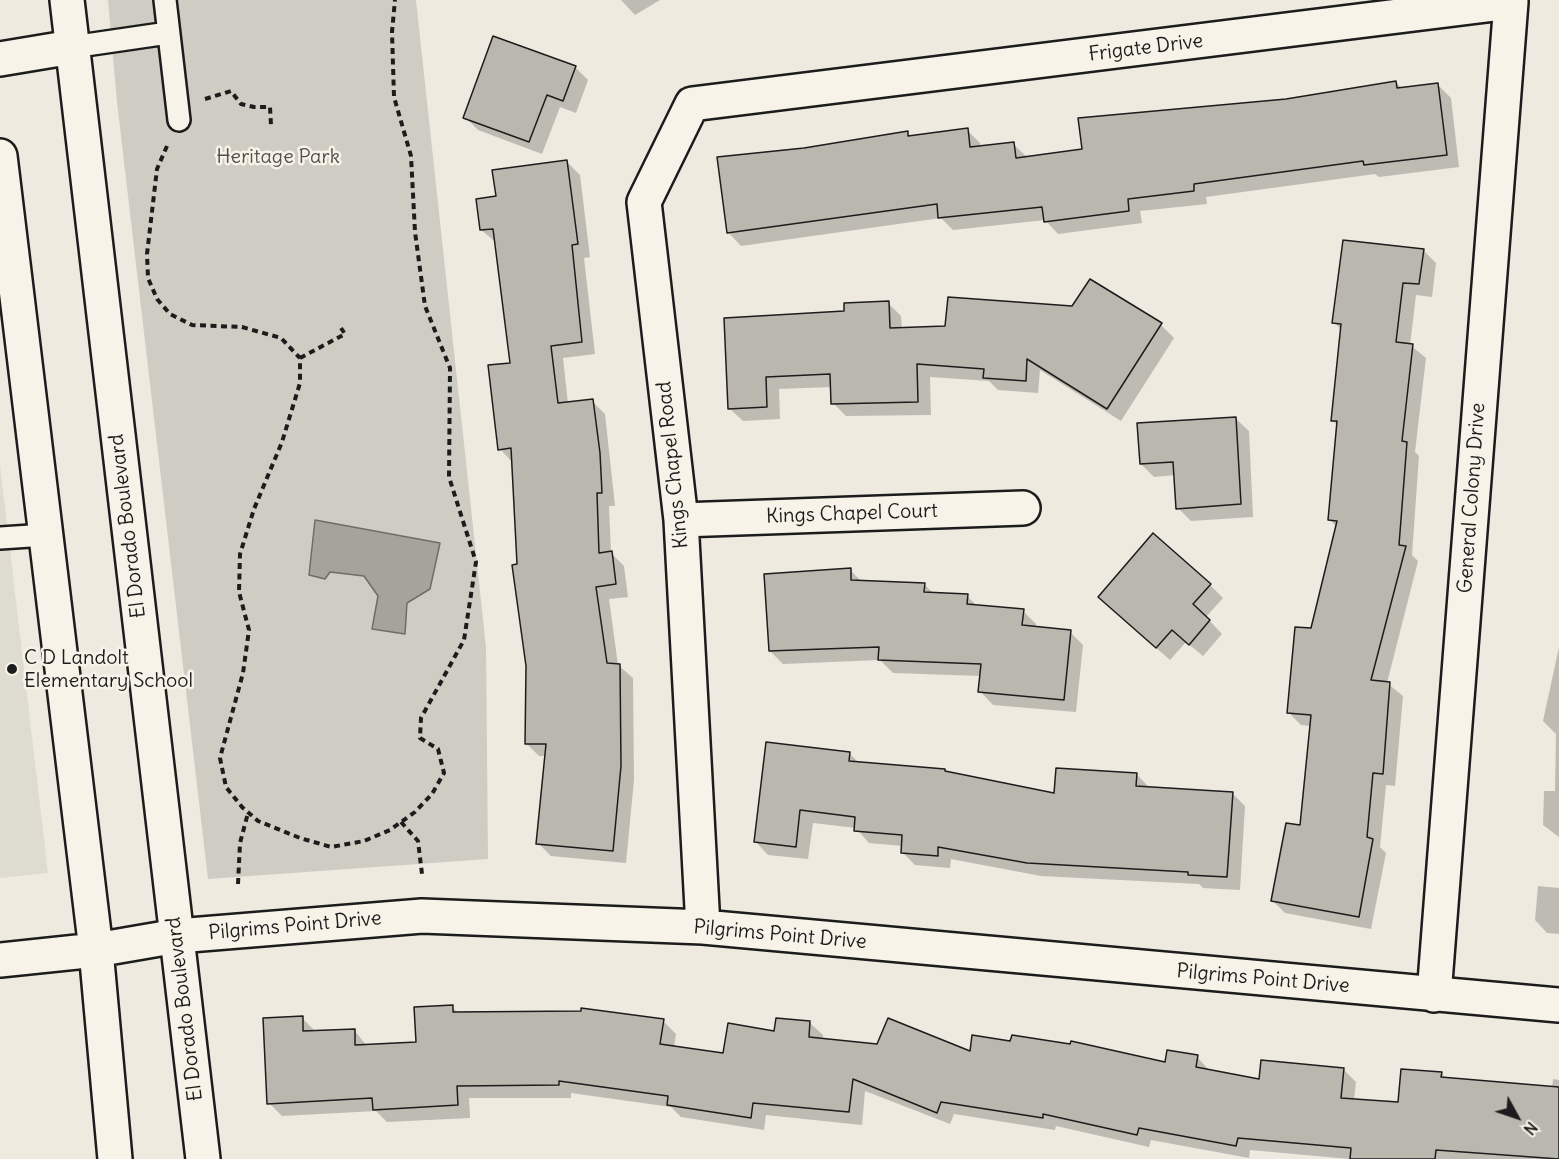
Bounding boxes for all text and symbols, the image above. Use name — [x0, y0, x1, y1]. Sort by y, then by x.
street label: Frigate Drive — [1087, 29, 1205, 67]
park label: Heritage Park — [216, 145, 340, 169]
street label: Kings Chapel Road — [652, 380, 694, 550]
street label: General Colony Drive — [1453, 402, 1491, 594]
street label: El Dorado Boulevard — [105, 432, 151, 620]
street label: Kings Chapel Court — [766, 499, 938, 529]
place label: C D Landolt Elementary School — [24, 646, 193, 693]
marker: C D Landolt Elementary School — [5, 662, 19, 676]
street label: Pilgrims Point Drive — [207, 906, 383, 946]
street label: El Dorado Boulevard — [162, 915, 208, 1103]
street label: Pilgrims Point Drive — [692, 915, 868, 955]
street label: Pilgrims Point Drive — [1175, 959, 1351, 999]
north arrow — [1487, 1087, 1547, 1147]
text: N — [1520, 1118, 1542, 1139]

